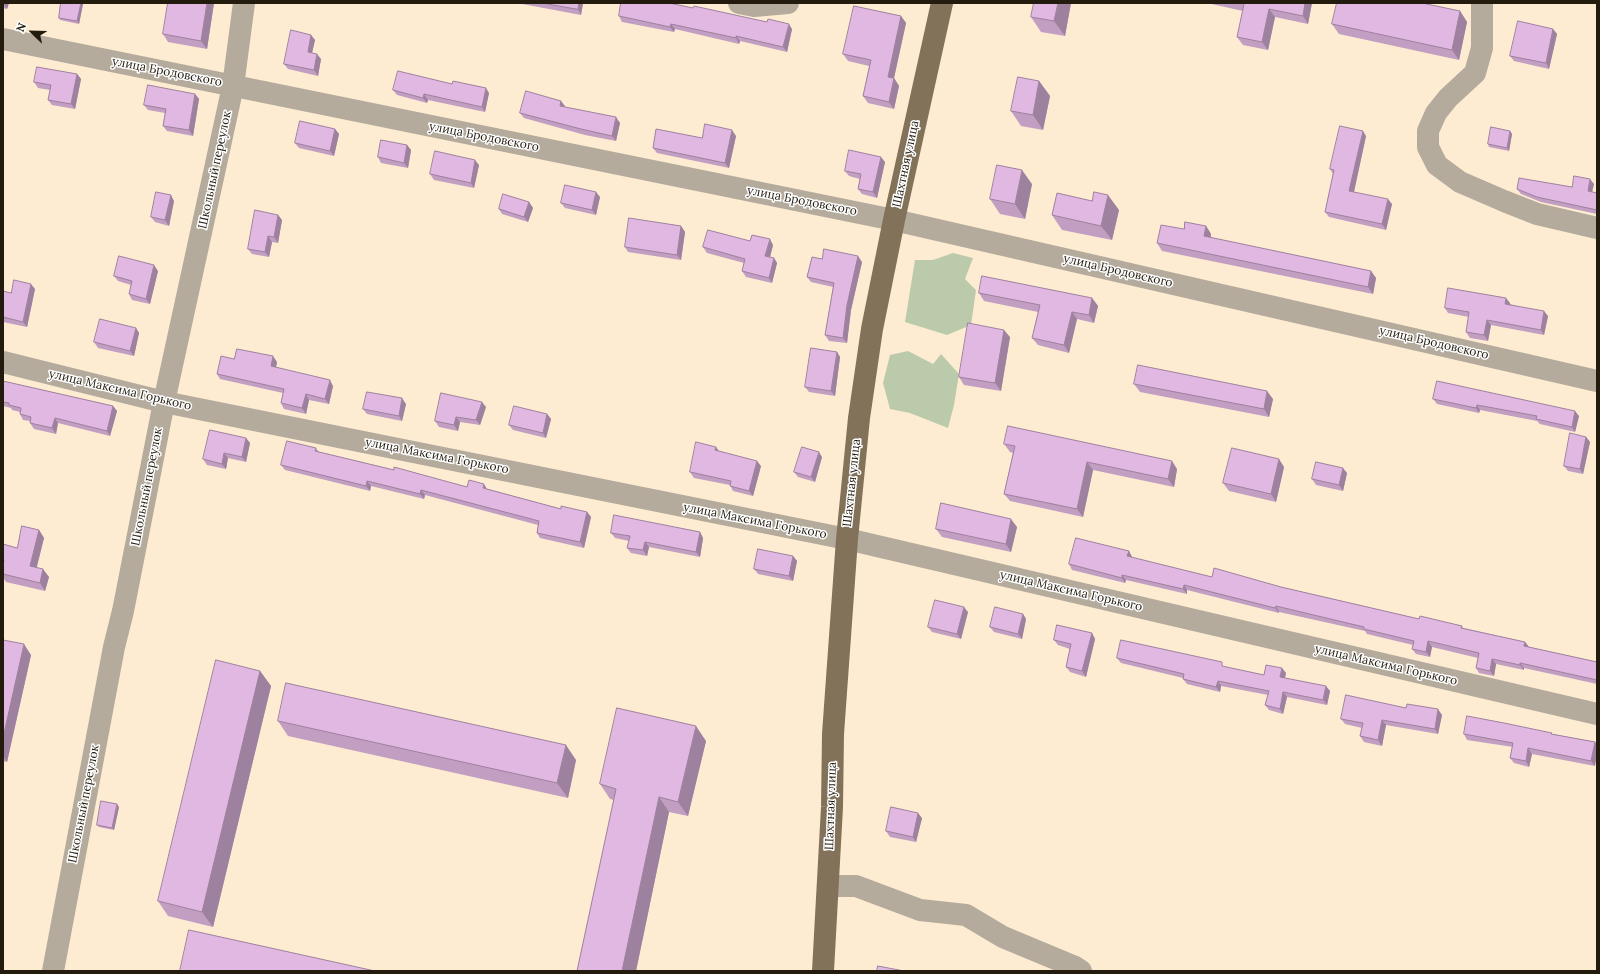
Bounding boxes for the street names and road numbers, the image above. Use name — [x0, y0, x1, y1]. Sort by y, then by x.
street label: улица Бродовского — [111, 54, 223, 90]
street label: Школьный переулок — [195, 110, 235, 230]
street label: улица Бродовского — [428, 119, 540, 155]
street label: Шахтная улица — [890, 119, 922, 209]
street label: улица Бродовского — [746, 183, 858, 219]
street label: улица Бродовского — [1062, 251, 1174, 291]
street label: улица Бродовского — [1378, 323, 1490, 363]
street label: улица Максима Горького — [47, 367, 193, 413]
street label: Школьный переулок — [128, 427, 166, 547]
street label: улица Максима Горького — [364, 435, 510, 477]
street label: Шахтная улица — [840, 438, 864, 528]
street label: улица Максима Горького — [682, 500, 828, 542]
street label: улица Максима Горького — [998, 568, 1144, 614]
street label: улица Максима Горького — [1313, 642, 1459, 688]
street label: Школьный переулок — [65, 744, 103, 864]
street label: Шахтная улица — [822, 762, 840, 850]

